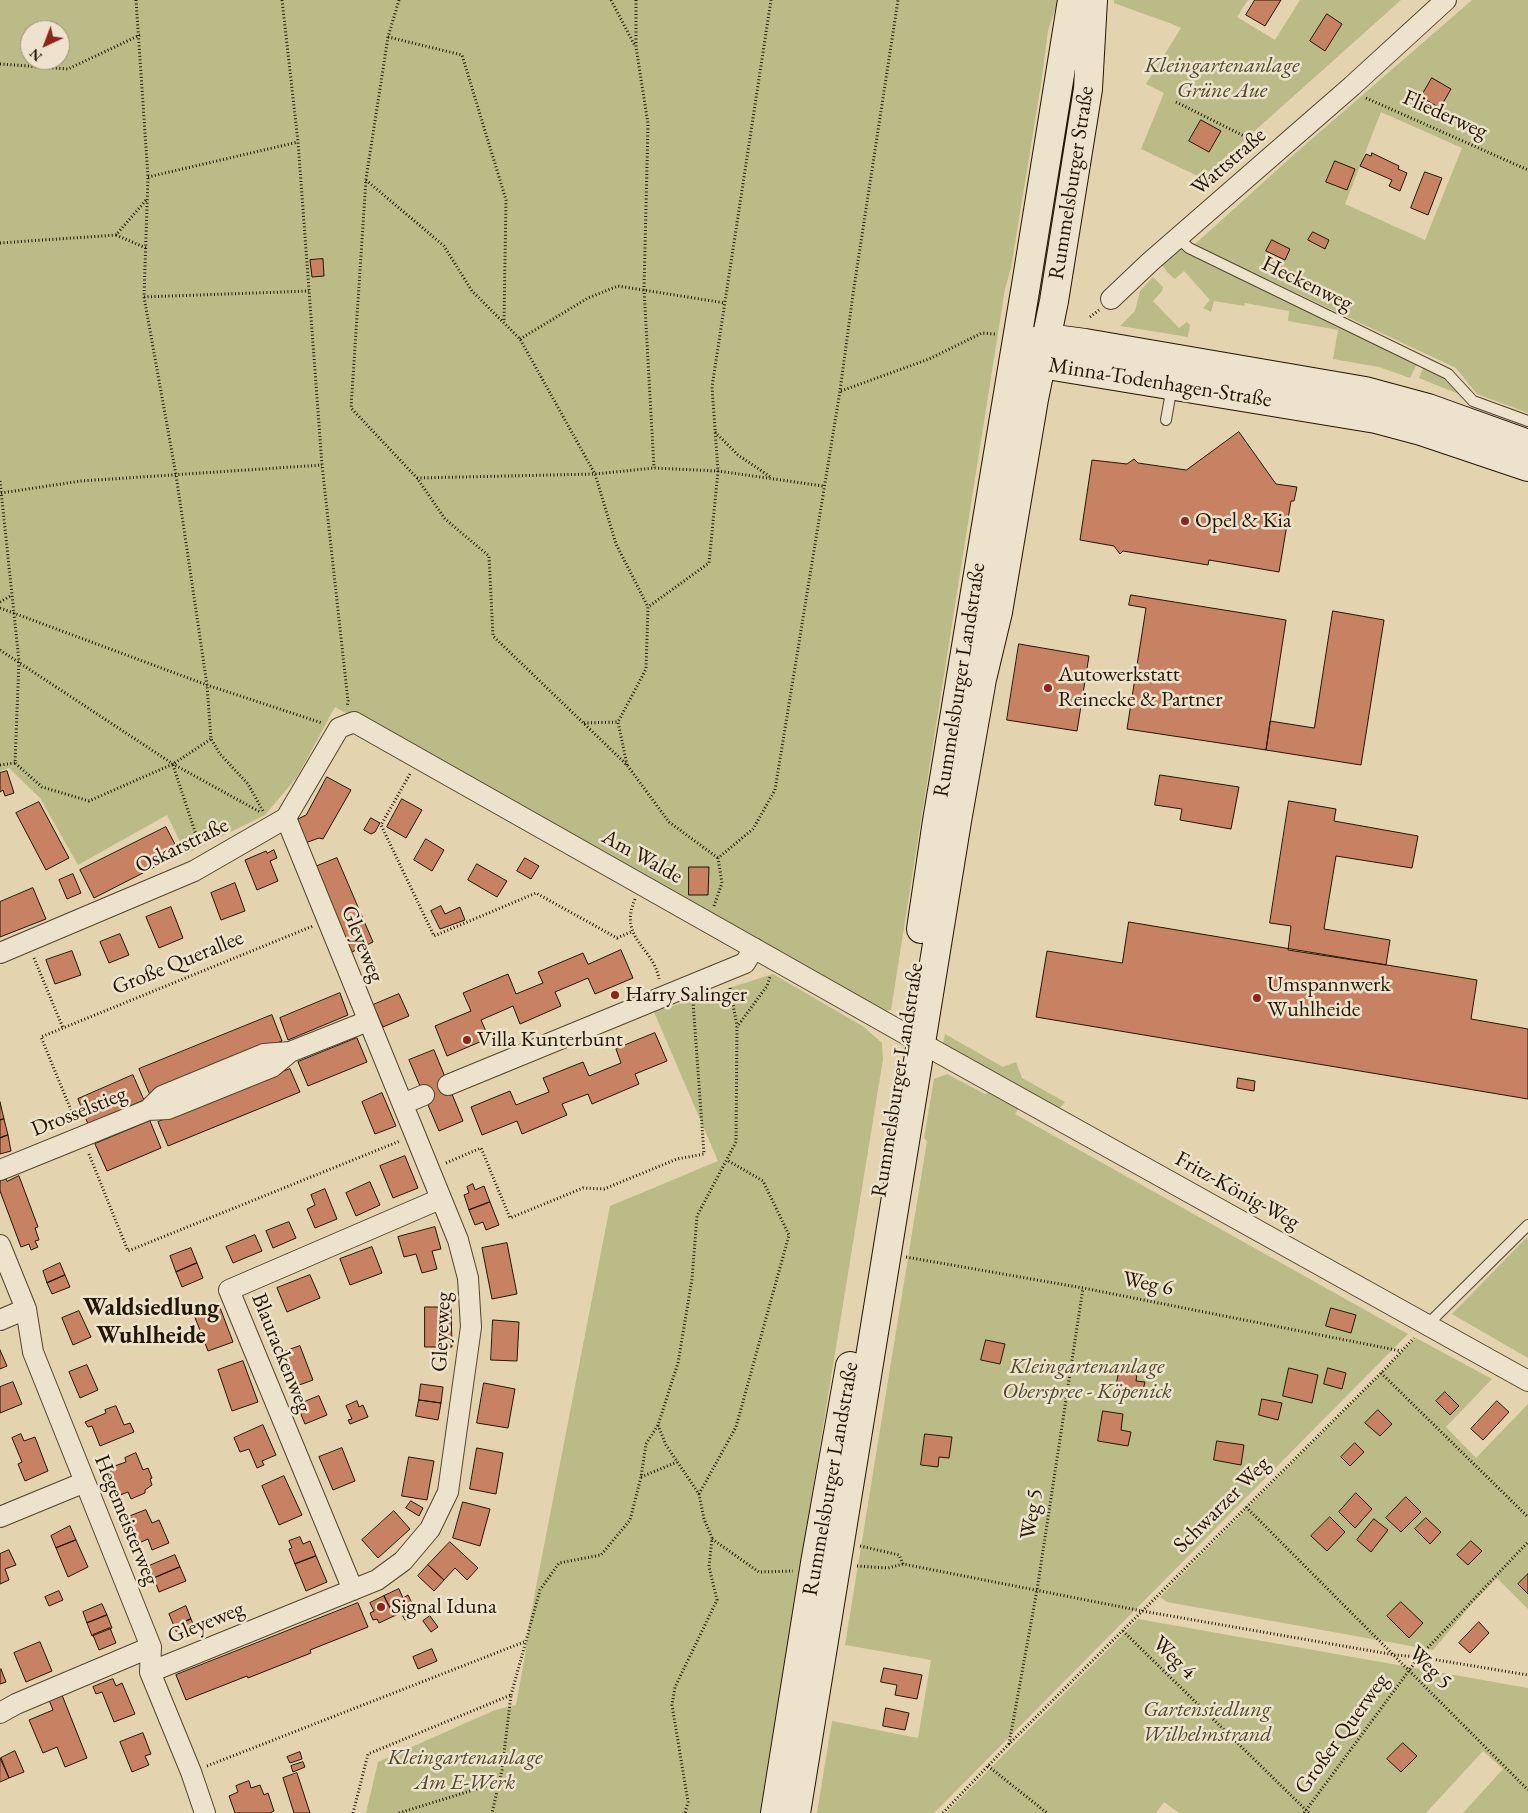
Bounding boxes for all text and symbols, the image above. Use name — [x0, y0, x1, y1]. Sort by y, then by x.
north arrow — [20, 20, 70, 70]
text: N — [25, 45, 46, 66]
park label: Kleingartenanlage Grüne Aue — [1144, 53, 1300, 104]
street label: Rummelsburger Straße — [1044, 84, 1100, 282]
street label: Fliederweg — [1399, 85, 1491, 145]
street label: Wattstraße — [1186, 122, 1272, 202]
street label: Heckenweg — [1257, 251, 1357, 317]
street label: Minna-Todenhagen-Straße — [1047, 352, 1273, 414]
place label: Opel & Kia — [1195, 508, 1292, 534]
marker: Opel & Kia — [1179, 515, 1191, 527]
street label: Rummelsburger Landstraße — [928, 561, 992, 799]
place label: Autowerkstatt Reinecke & Partner — [1058, 662, 1223, 714]
marker: Autowerkstatt Reinecke & Partner — [1042, 682, 1054, 694]
street label: Oskarstraße — [131, 812, 233, 880]
street label: Am Walde — [597, 824, 687, 890]
street label: Gleyeweg — [335, 902, 389, 986]
street label: Große Querallee — [109, 925, 247, 1001]
street label: Rummelsburger Landstraße — [866, 961, 930, 1199]
place label: Umspannwerk Wuhlheide — [1267, 972, 1391, 1024]
place label: Harry Salinger — [625, 982, 747, 1008]
marker: Harry Salinger — [609, 989, 621, 1001]
marker: Umspannwerk Wuhlheide — [1251, 992, 1263, 1004]
place label: Villa Kunterbunt — [477, 1027, 623, 1053]
marker: Villa Kunterbunt — [461, 1034, 473, 1046]
street label: Drosselstieg — [27, 1081, 131, 1143]
street label: Fritz-König-Weg — [1170, 1146, 1304, 1236]
street label: Weg 6 — [1120, 1266, 1176, 1302]
street label: Blaurackenweg — [245, 1290, 317, 1416]
street label: Gleyeweg — [427, 1291, 457, 1373]
district label: Waldsiedlung Wuhlheide — [83, 1294, 219, 1350]
park label: Kleingartenanlage Oberspree - Köpenick — [1002, 1354, 1172, 1405]
street label: Rummelsburger Landstraße — [797, 1360, 865, 1598]
street label: Hegemeisterweg — [88, 1451, 164, 1589]
street label: Schwarzer Weg — [1168, 1451, 1276, 1559]
street label: Weg 5 — [1015, 1487, 1049, 1541]
place label: Signal Iduna — [391, 1594, 497, 1620]
street label: Gleyeweg — [164, 1596, 248, 1650]
marker: Signal Iduna — [375, 1601, 387, 1613]
street label: Weg 4 — [1146, 1631, 1202, 1685]
street label: Weg 5 — [1403, 1641, 1457, 1695]
street label: Großer Querweg — [1289, 1669, 1395, 1799]
park label: Gartensiedlung Wilhelmstrand — [1142, 1697, 1272, 1748]
park label: Kleingartenanlage Am E-Werk — [387, 1745, 543, 1796]

